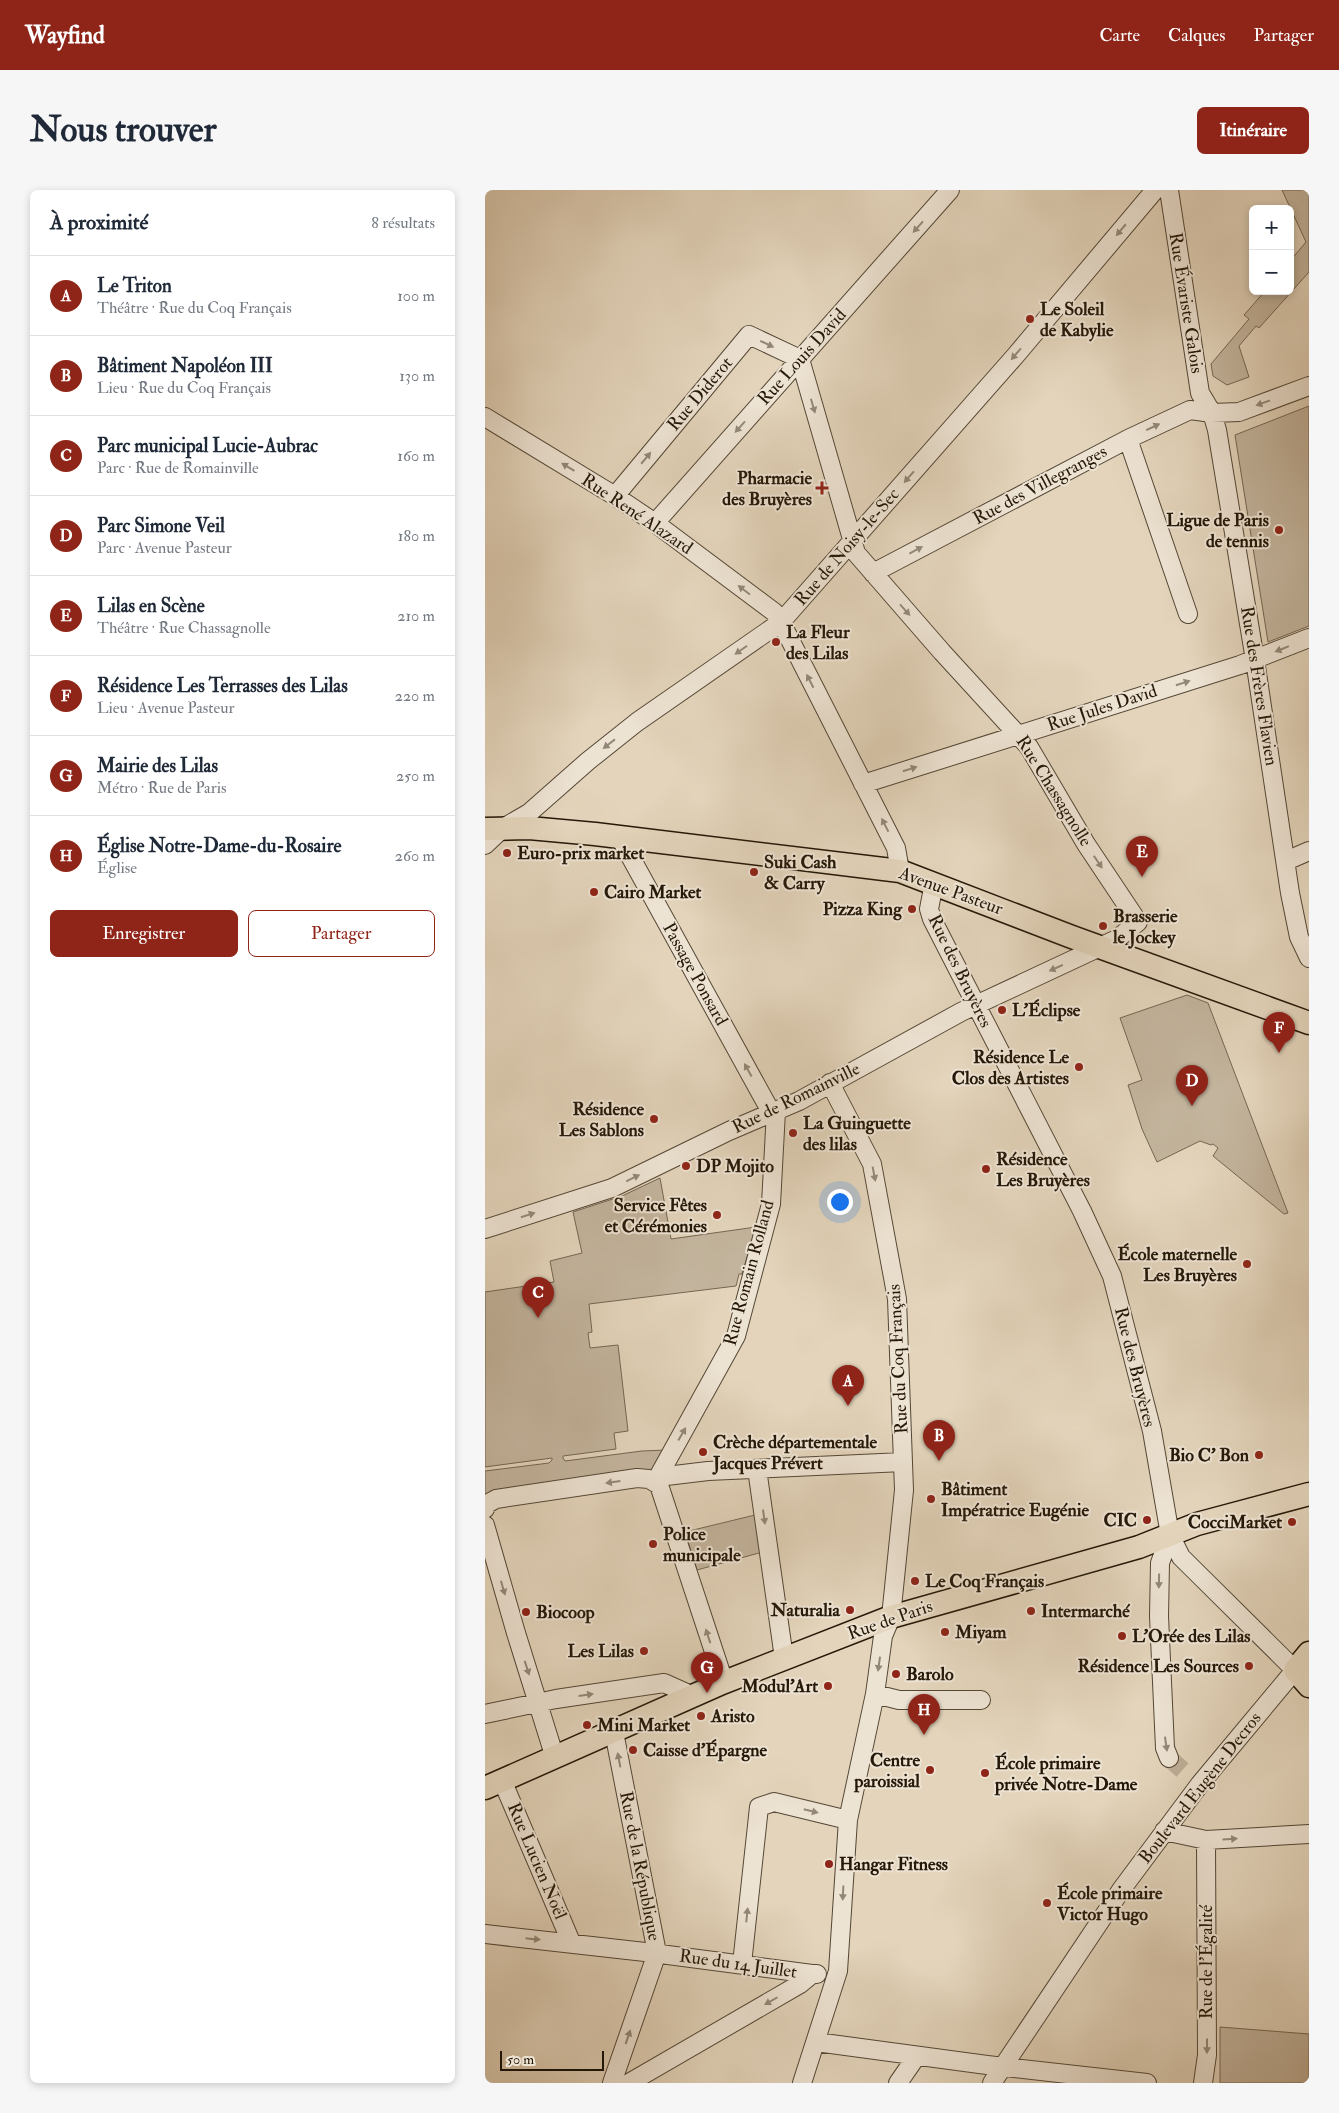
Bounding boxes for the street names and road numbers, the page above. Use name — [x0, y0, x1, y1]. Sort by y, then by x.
street label: Rue Évariste Galois — [1164, 231, 1208, 375]
street label: Rue Louis David — [753, 304, 852, 410]
street label: Rue Diderot — [662, 352, 738, 436]
street label: Rue des Villegranges — [969, 440, 1111, 530]
street label: Rue René Alazard — [577, 468, 697, 560]
street label: Rue de Noisy-le-Sec — [790, 483, 904, 611]
street label: Rue des Frères Flavien — [1235, 605, 1283, 767]
street label: Rue Jules David — [1044, 679, 1160, 737]
street label: Rue Chassagnolle — [1011, 731, 1098, 851]
street label: Avenue Pasteur — [895, 861, 1006, 921]
street label: Rue des Bruyères — [923, 911, 997, 1031]
street label: Passage Ponsard — [657, 918, 733, 1030]
street label: Rue de Romainville — [728, 1057, 864, 1139]
street label: Rue Romain Rolland — [718, 1197, 780, 1348]
street label: Rue du Coq Français — [883, 1283, 913, 1435]
street label: Rue des Bruyères — [1109, 1305, 1161, 1429]
street label: Rue de Paris — [844, 1595, 936, 1645]
street label: Boulevard Eugène Decros — [1134, 1707, 1266, 1869]
street label: Rue de la République — [614, 1789, 666, 1943]
street label: Rue Lucien Noël — [502, 1799, 572, 1923]
street label: Rue de l'Égalité — [1195, 1904, 1218, 2019]
street label: Rue du 14 Juillet — [678, 1944, 799, 1984]

